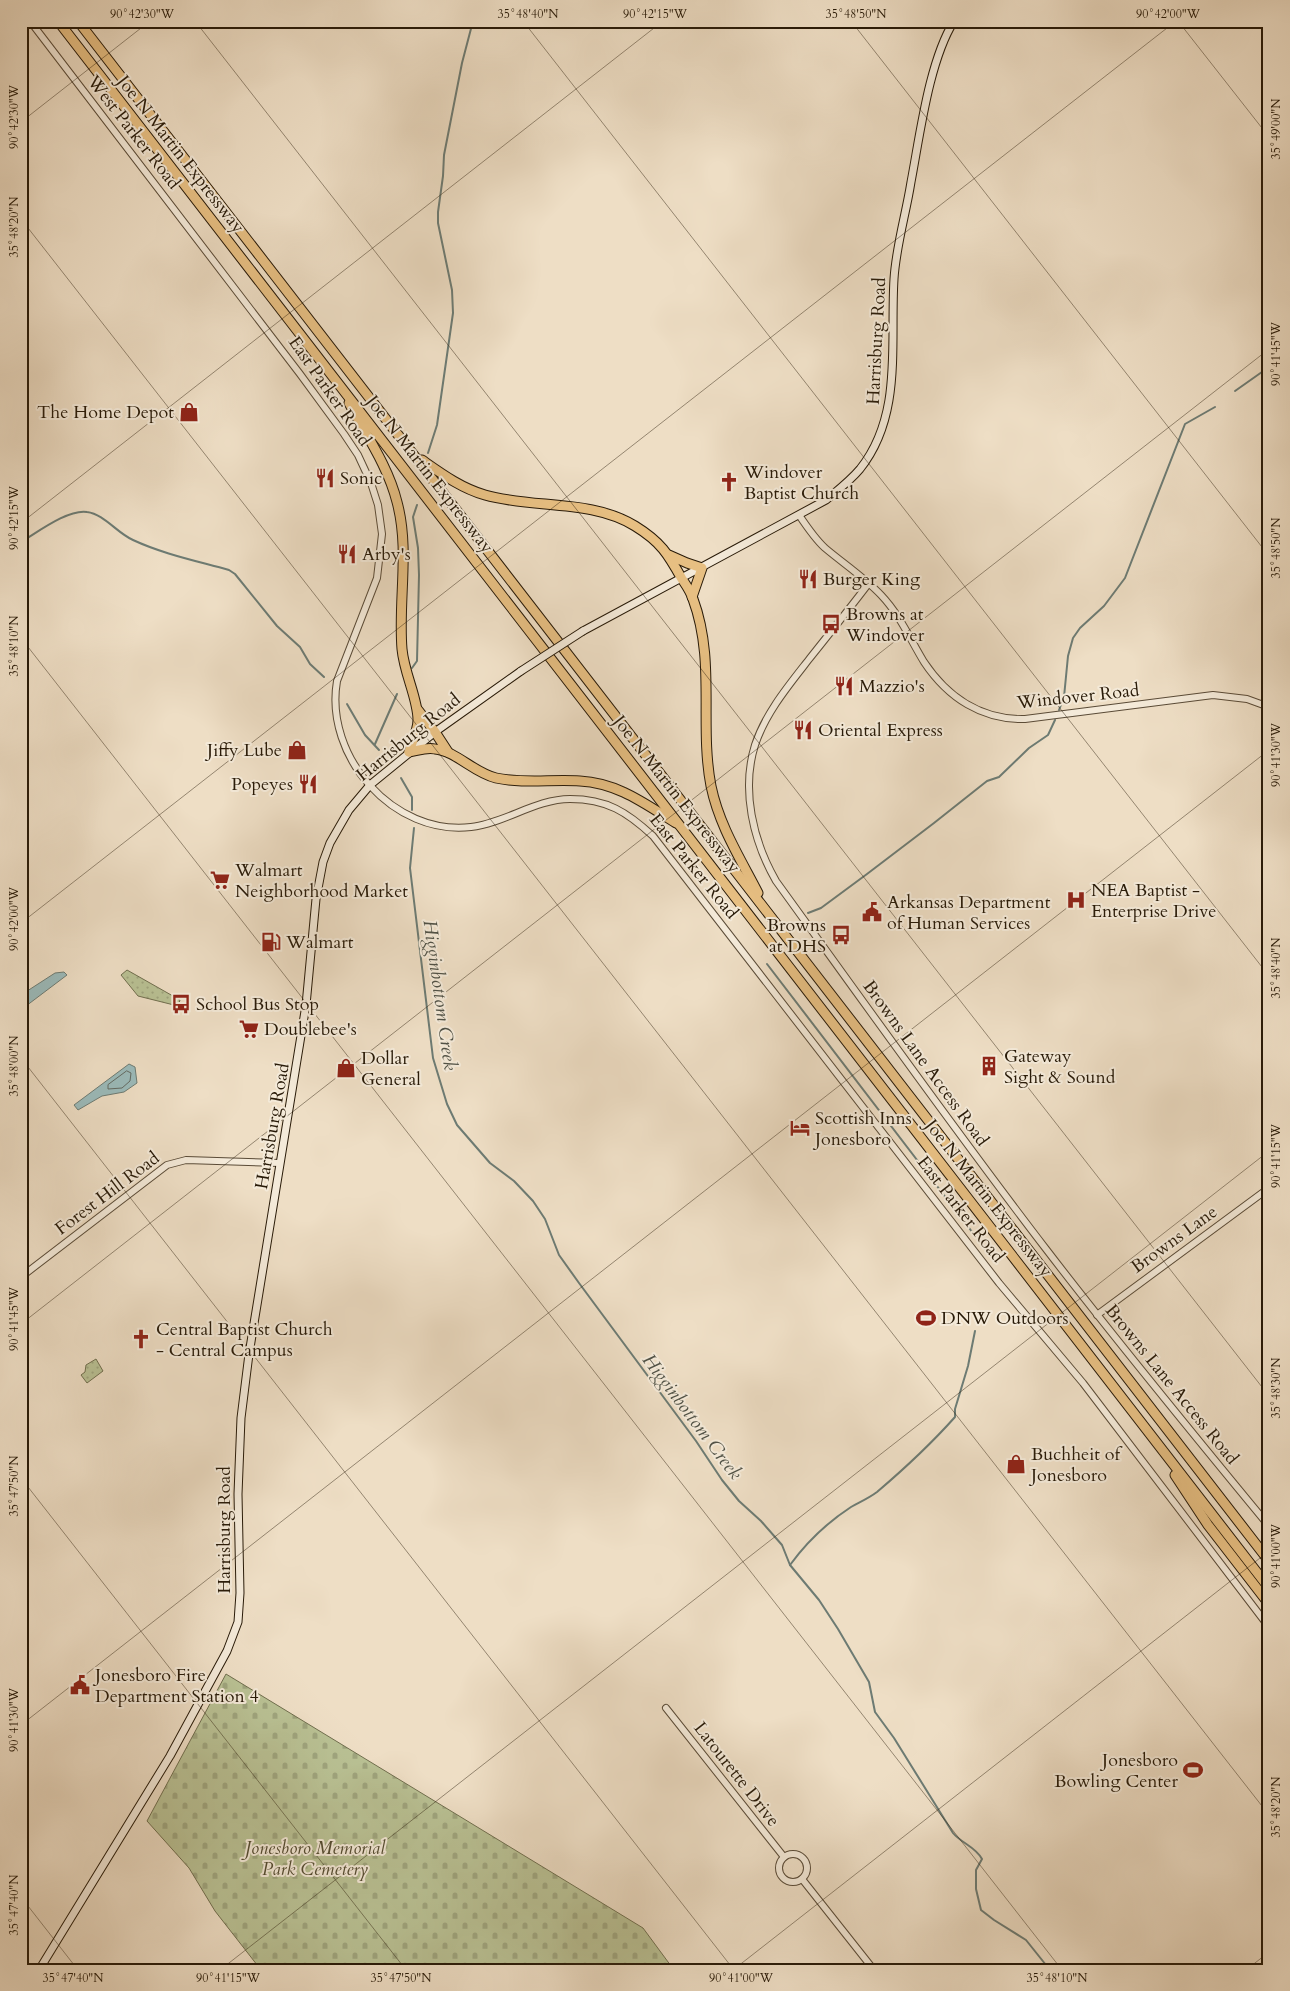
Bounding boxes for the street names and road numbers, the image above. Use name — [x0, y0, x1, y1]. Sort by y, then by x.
street label: Joe N Martin Expressway — [109, 68, 251, 239]
street label: West Parker Road — [81, 69, 186, 195]
street label: Harrisburg Road — [861, 276, 892, 405]
street label: East Parker Road — [282, 331, 377, 452]
street label: Joe N Martin Expressway — [358, 388, 500, 559]
street label: Windover Road — [1015, 678, 1141, 715]
street label: Harrisburg Road — [351, 687, 466, 787]
street label: Joe N Martin Expressway — [605, 708, 747, 879]
street label: East Parker Road — [643, 808, 744, 925]
street label: Browns Lane Access Road — [857, 975, 995, 1152]
street label: Harrisburg Road — [249, 1061, 296, 1191]
street label: Joe N Martin Expressway — [917, 1112, 1059, 1283]
street label: Forest Hill Road — [50, 1146, 165, 1241]
street label: East Parker Road — [911, 1151, 1010, 1268]
street label: Browns Lane — [1126, 1200, 1223, 1279]
street label: Browns Lane Access Road — [1099, 1299, 1244, 1470]
street label: Harrisburg Road — [212, 1466, 237, 1594]
street label: Latourette Drive — [688, 1717, 785, 1832]

